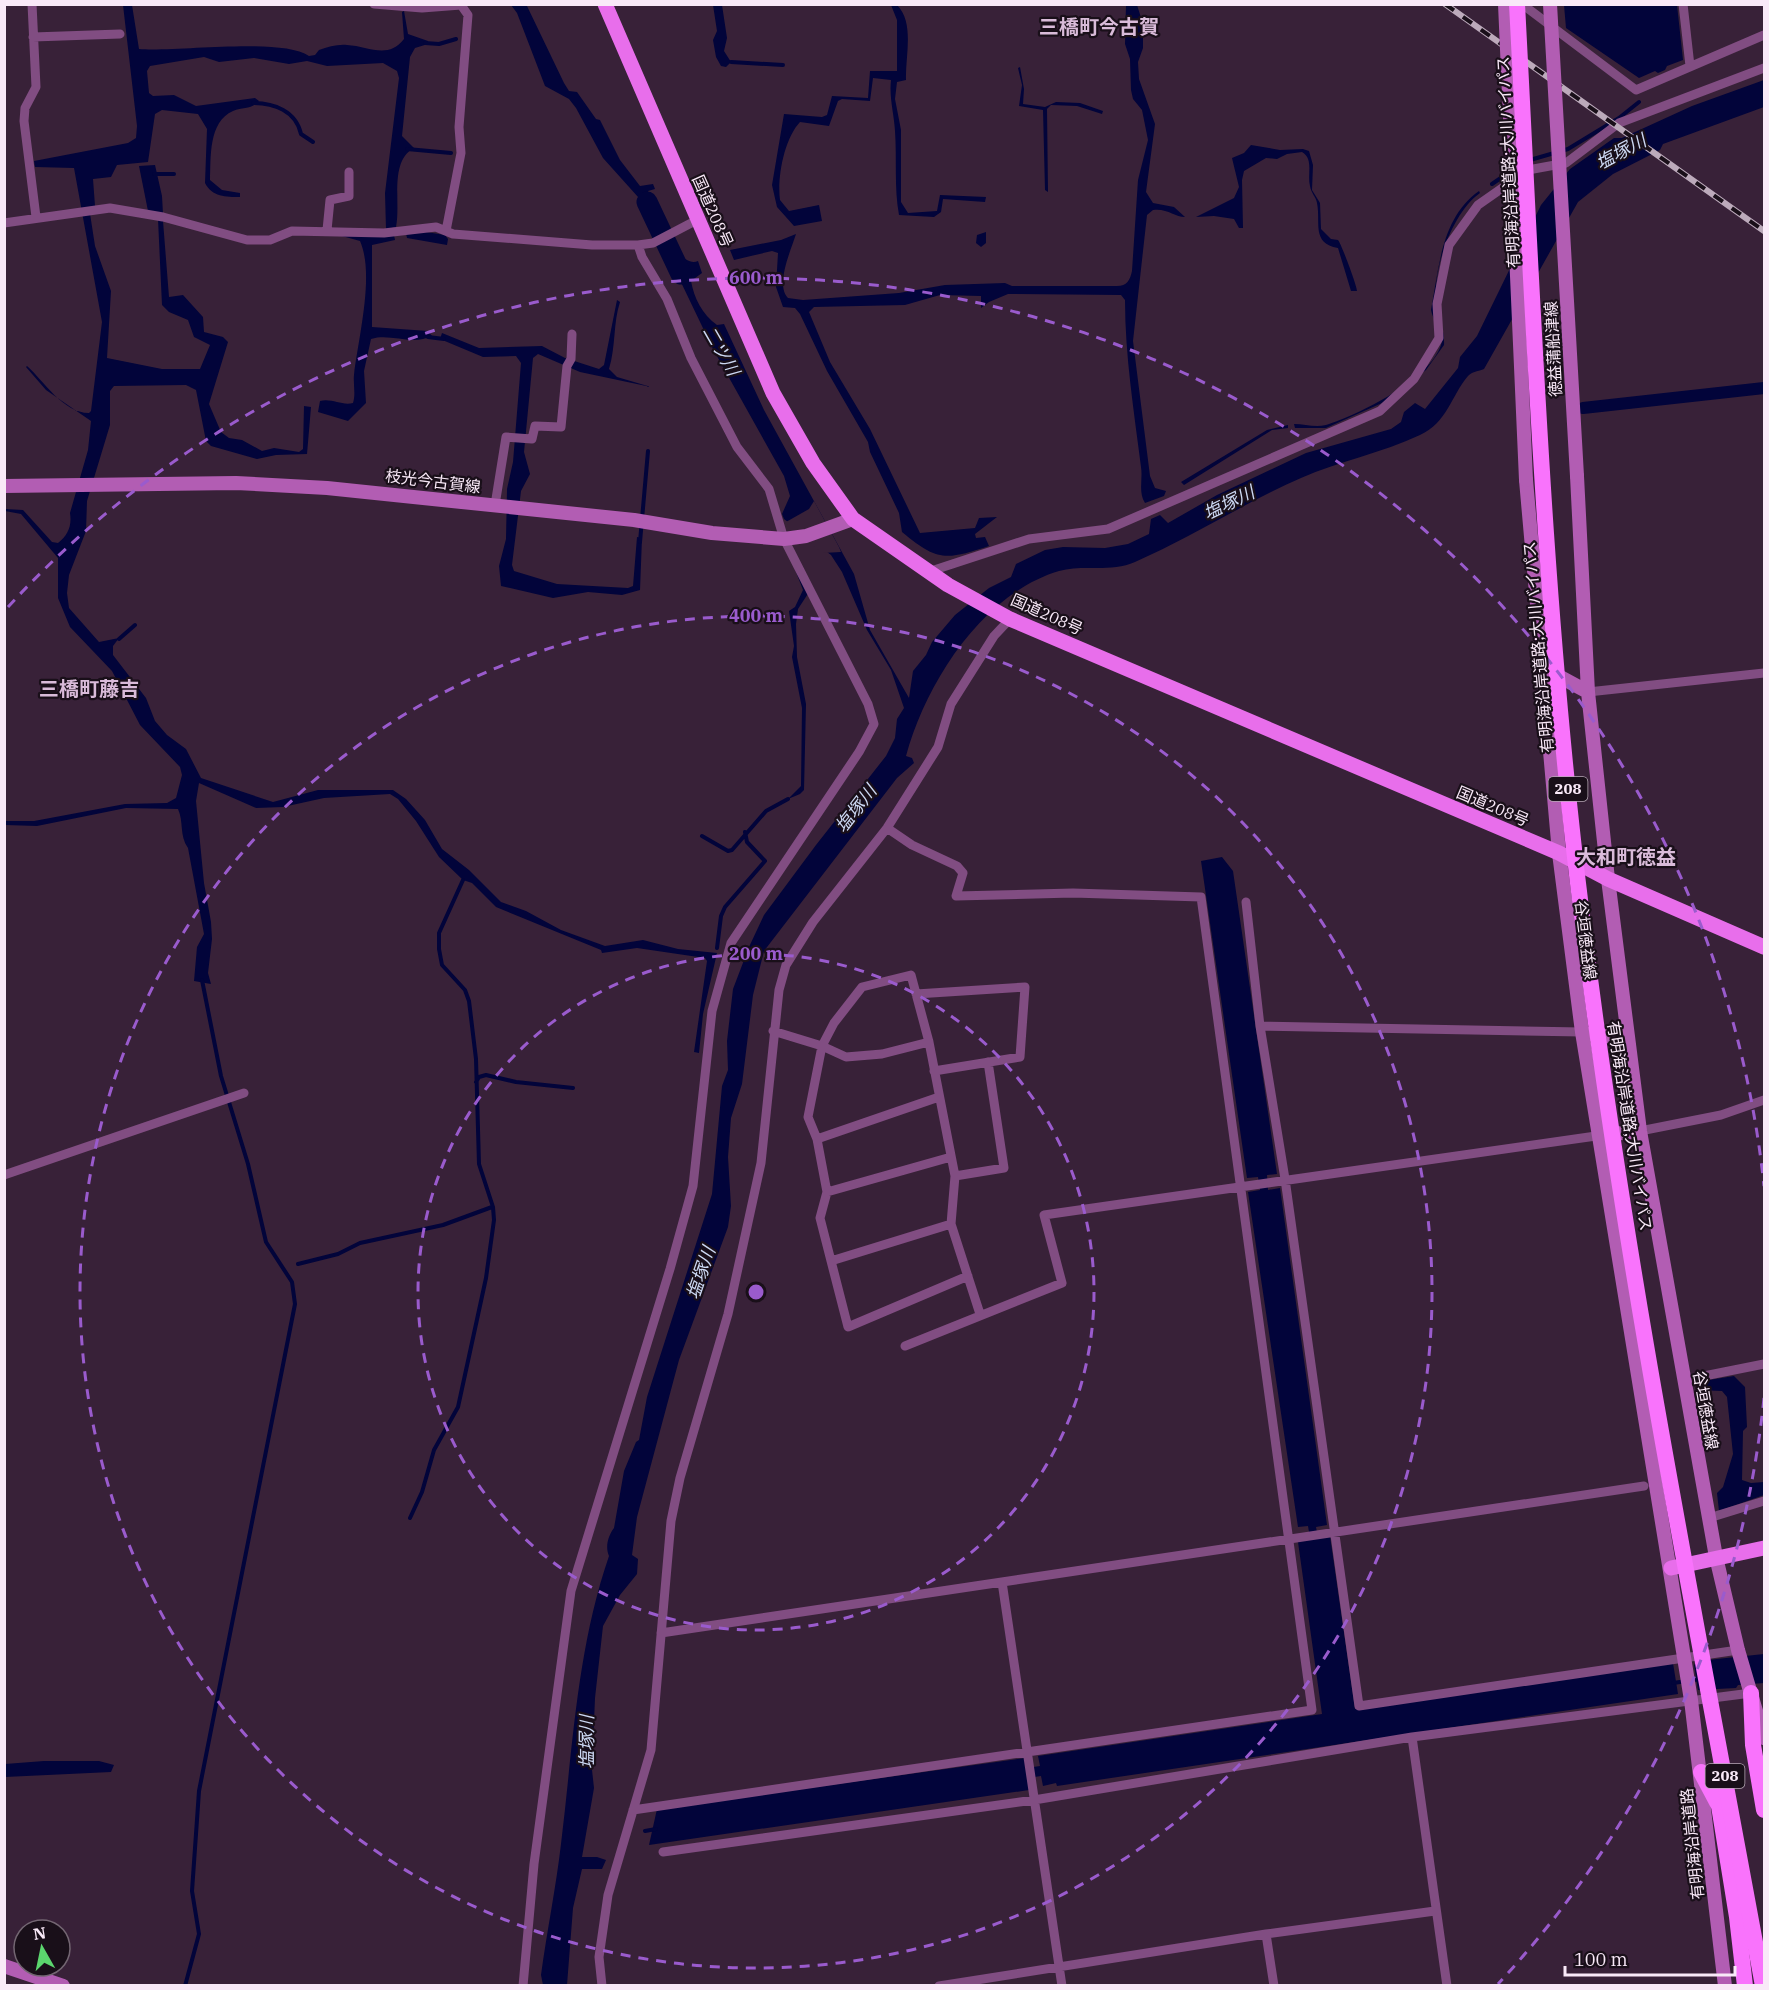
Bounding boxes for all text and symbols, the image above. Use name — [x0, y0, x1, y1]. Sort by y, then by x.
district label: 三橋町今古賀 — [1039, 13, 1159, 40]
street label: 有明海沿岸道路;大川バイパス — [1492, 55, 1524, 269]
water label: 塩塚川 — [1592, 128, 1652, 174]
street label: 国道208号 — [688, 172, 738, 250]
text: 600 m — [729, 266, 784, 289]
street label: 徳益蒲船津線 — [1541, 301, 1565, 397]
water label: 二ツ川 — [698, 322, 746, 382]
street label: 枝光今古賀線 — [384, 465, 482, 497]
water label: 塩塚川 — [1199, 480, 1260, 525]
street label: 有明海沿岸道路;大川バイパス — [1519, 540, 1557, 754]
street label: 国道208号 — [1008, 589, 1086, 639]
text: 400 m — [729, 604, 784, 627]
district label: 三橋町藤吉 — [39, 675, 139, 702]
road number: 208 — [1548, 777, 1588, 801]
water label: 塩塚川 — [830, 779, 883, 837]
street label: 国道208号 — [1454, 782, 1532, 830]
district label: 大和町徳益 — [1576, 843, 1676, 870]
street label: 谷垣徳益線 — [1571, 899, 1601, 981]
text: 200 m — [729, 942, 784, 965]
street label: 有明海沿岸道路;大川バイパス — [1604, 1020, 1656, 1232]
water label: 塩塚川 — [681, 1242, 721, 1302]
centre of rings — [746, 1282, 766, 1302]
street label: 谷垣徳益線 — [1689, 1369, 1723, 1451]
water label: 塩塚川 — [575, 1713, 598, 1769]
road number: 208 — [1706, 1764, 1744, 1788]
street label: 有明海沿岸道路 — [1676, 1787, 1708, 1901]
north arrow — [12, 1918, 72, 1978]
text: N — [32, 1922, 47, 1944]
scale bar — [1565, 1939, 1734, 1977]
text: 100 m — [1574, 1948, 1628, 1971]

